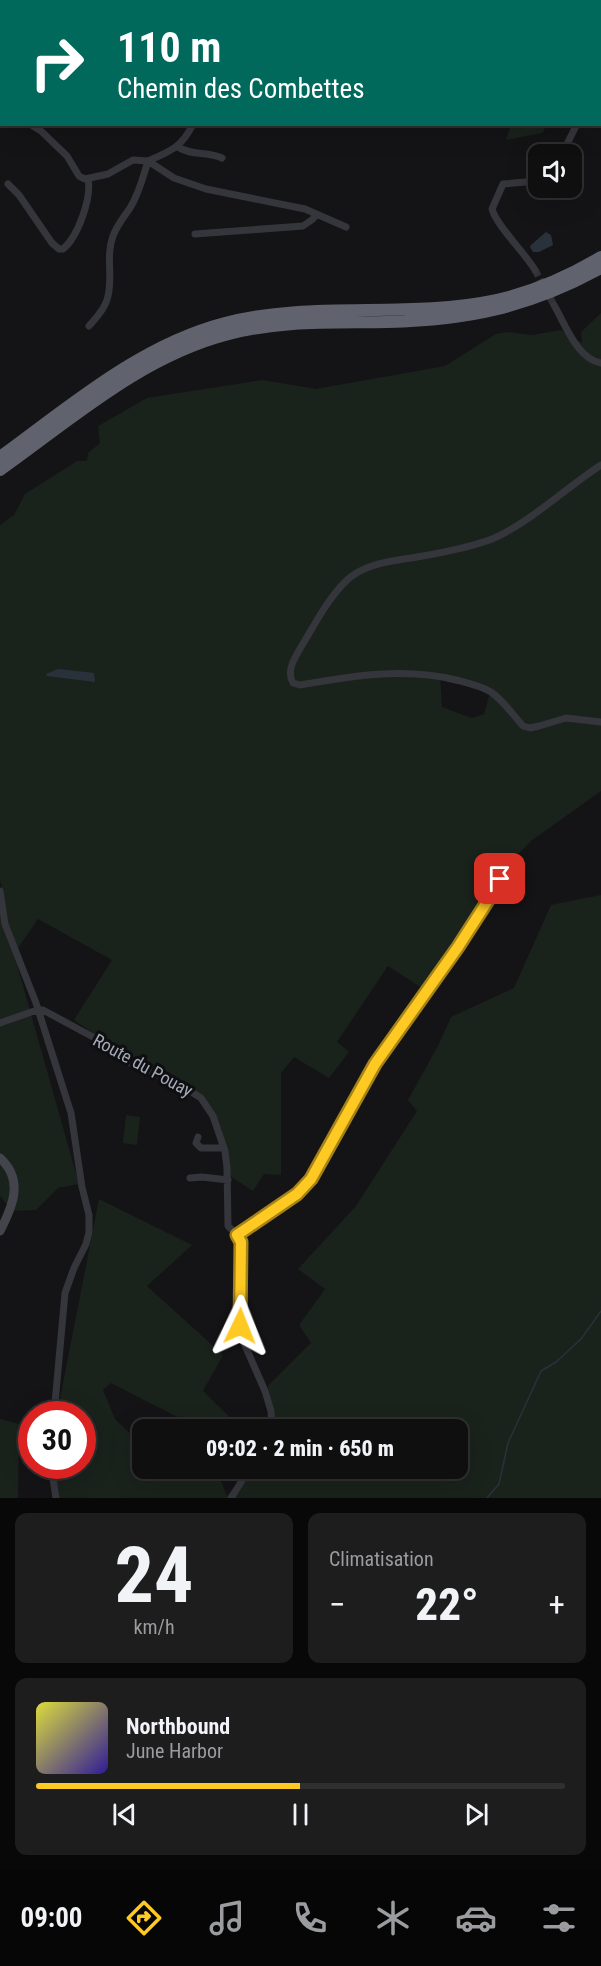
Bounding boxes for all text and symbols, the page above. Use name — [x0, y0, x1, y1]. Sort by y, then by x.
text: 110 m — [117, 23, 222, 72]
icon: right — [18, 24, 96, 102]
text: Chemin des Combettes — [117, 73, 364, 105]
map controls — [528, 144, 582, 198]
button: sound — [528, 144, 582, 198]
pin — [474, 853, 525, 904]
icon: arrive — [483, 862, 516, 895]
street label: Route du Pouay — [90, 1029, 197, 1101]
position arrow — [208, 1294, 272, 1358]
speed limit sign: 30 — [18, 1401, 96, 1479]
text: 09:02 · 2 min · 650 m — [206, 1436, 394, 1461]
text: 24 — [115, 1530, 193, 1621]
text: Climatisation — [329, 1547, 434, 1571]
text: 22° — [415, 1578, 479, 1631]
text: − — [329, 1585, 346, 1624]
text: + — [549, 1585, 565, 1624]
text: km/h — [133, 1615, 175, 1639]
text: Northbound — [126, 1714, 230, 1739]
text: June Harbor — [126, 1739, 223, 1763]
icon: previous — [108, 1798, 141, 1831]
icon: pause — [284, 1798, 317, 1831]
icon: next — [460, 1798, 493, 1831]
icon: directions — [123, 1897, 165, 1939]
icon: music — [206, 1897, 248, 1939]
icon: phone — [289, 1897, 331, 1939]
icon: climate — [372, 1897, 414, 1939]
icon: car — [455, 1897, 497, 1939]
icon: filters — [538, 1897, 580, 1939]
text: 09:00 — [21, 1902, 82, 1934]

